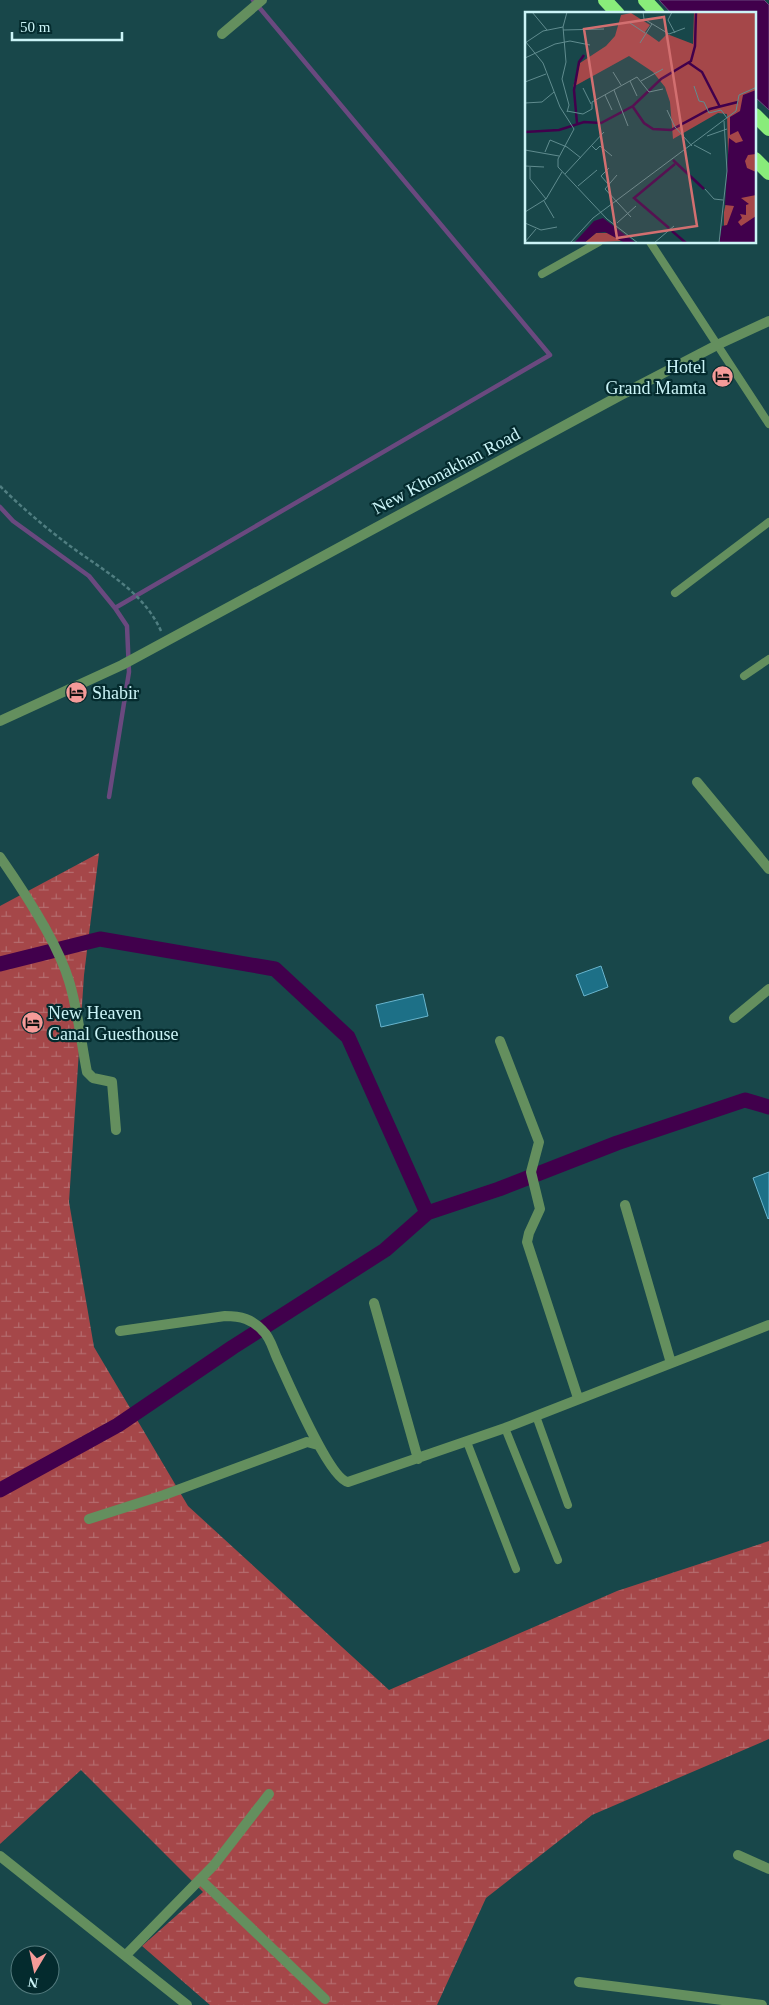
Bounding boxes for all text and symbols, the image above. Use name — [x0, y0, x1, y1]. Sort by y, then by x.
scale bar — [12, 10, 122, 42]
inset map — [525, 12, 756, 244]
text: 50 m — [20, 19, 51, 35]
place label: Hotel Grand Mamta — [606, 357, 706, 398]
hotel icon: Hotel Grand Mamta — [710, 365, 734, 389]
street label: New Khonakhan Road — [369, 424, 523, 518]
hotel icon: Shabir — [64, 681, 88, 705]
place label: Shabir — [92, 683, 139, 703]
place label: New Heaven Canal Guesthouse — [48, 1003, 178, 1044]
hotel icon: New Heaven Canal Guesthouse — [20, 1011, 44, 1035]
north arrow — [10, 1945, 60, 1995]
text: N — [27, 1974, 39, 1991]

